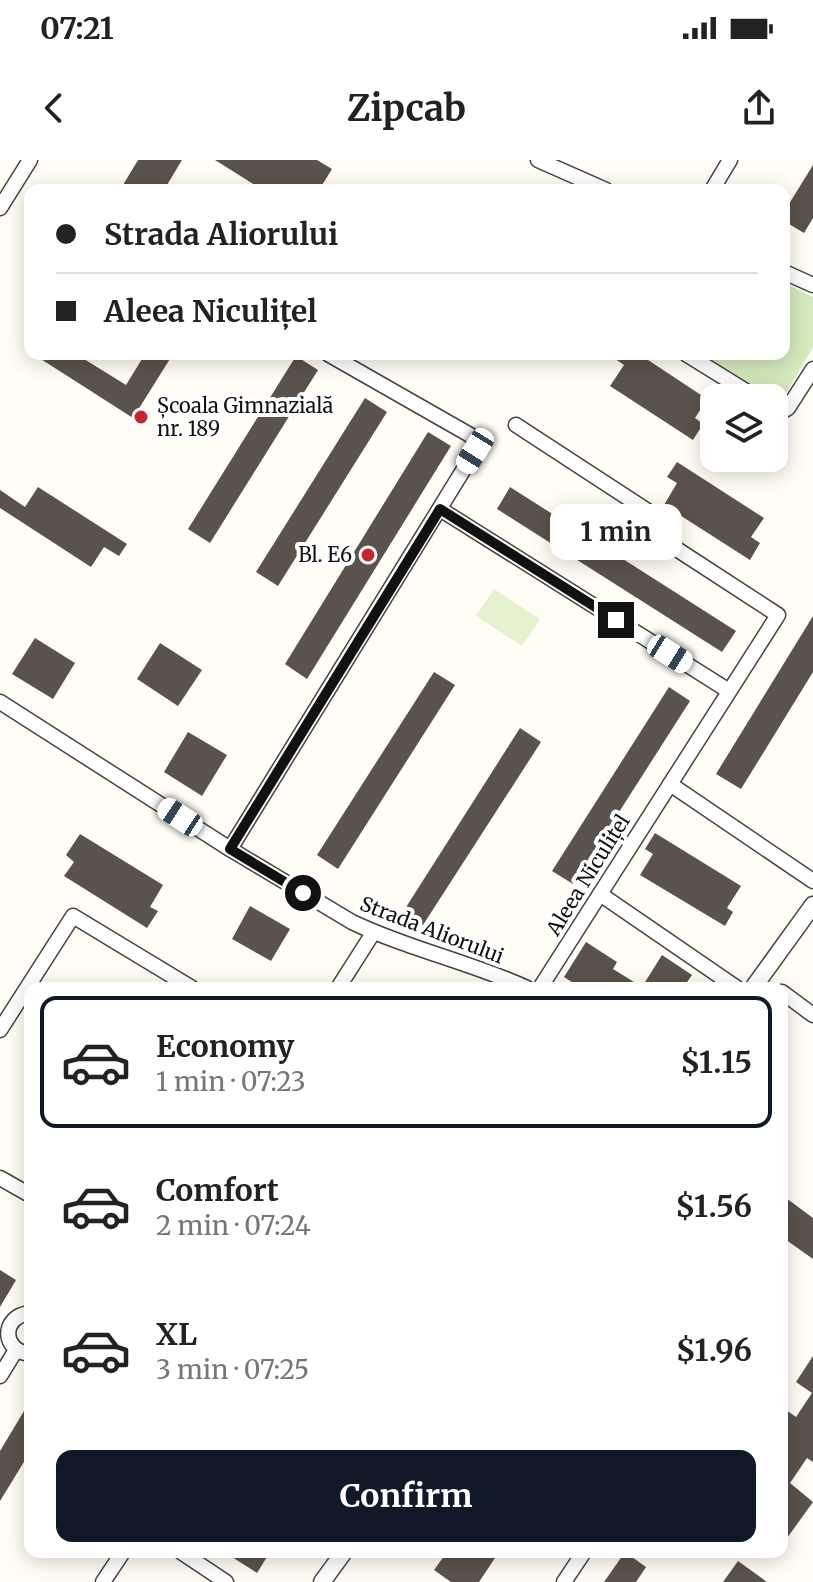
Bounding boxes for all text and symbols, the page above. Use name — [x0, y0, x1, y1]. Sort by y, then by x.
text: 07:21 — [40, 9, 114, 47]
icon: back — [32, 86, 76, 130]
text: Zipcab — [347, 86, 466, 131]
icon: share — [737, 86, 781, 130]
text: Strada Aliorului — [104, 215, 338, 253]
text: Aleea Niculițel — [104, 292, 317, 330]
map controls — [700, 384, 788, 472]
button: layers — [700, 384, 788, 472]
place label: Școala Gimnazială nr. 189 — [157, 393, 334, 441]
marker: Școala Gimnazială nr. 189 — [132, 408, 150, 426]
car — [452, 424, 498, 478]
callout: 1 min — [550, 504, 682, 560]
text: 1 min — [581, 515, 651, 548]
place label: Bl. E6 — [298, 542, 352, 567]
marker: Bl. E6 — [359, 546, 377, 564]
route end — [598, 602, 634, 638]
car — [643, 631, 697, 677]
car — [153, 794, 207, 840]
street label: Aleea Niculițel — [540, 810, 636, 941]
route start — [285, 875, 321, 911]
street label: Strada Aliorului — [357, 891, 508, 968]
icon: car — [60, 1026, 132, 1098]
text: Economy — [156, 1027, 294, 1065]
text: $1.15 — [680, 1043, 752, 1081]
text: 1 min · 07:23 — [156, 1065, 306, 1098]
icon: car — [60, 1170, 132, 1242]
text: Comfort — [156, 1171, 279, 1209]
text: $1.56 — [675, 1187, 752, 1225]
text: 2 min · 07:24 — [156, 1209, 311, 1242]
icon: car — [60, 1314, 132, 1386]
text: XL — [156, 1315, 197, 1353]
text: $1.96 — [676, 1331, 752, 1369]
text: 3 min · 07:25 — [156, 1353, 309, 1386]
button: Confirm — [56, 1450, 756, 1542]

